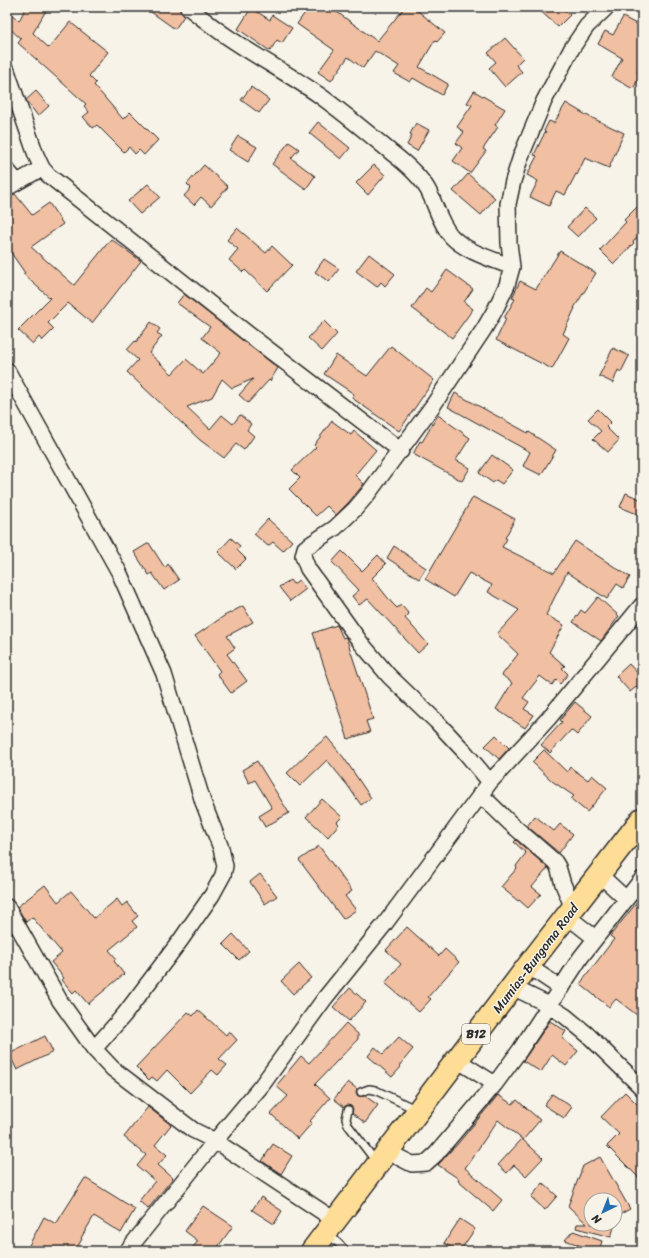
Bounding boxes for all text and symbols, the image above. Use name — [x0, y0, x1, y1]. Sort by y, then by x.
street label: Mumias-Bungoma Road — [486, 897, 585, 1018]
road number: B12 — [462, 1024, 490, 1044]
north arrow — [583, 1192, 623, 1232]
text: N — [587, 1209, 607, 1229]

